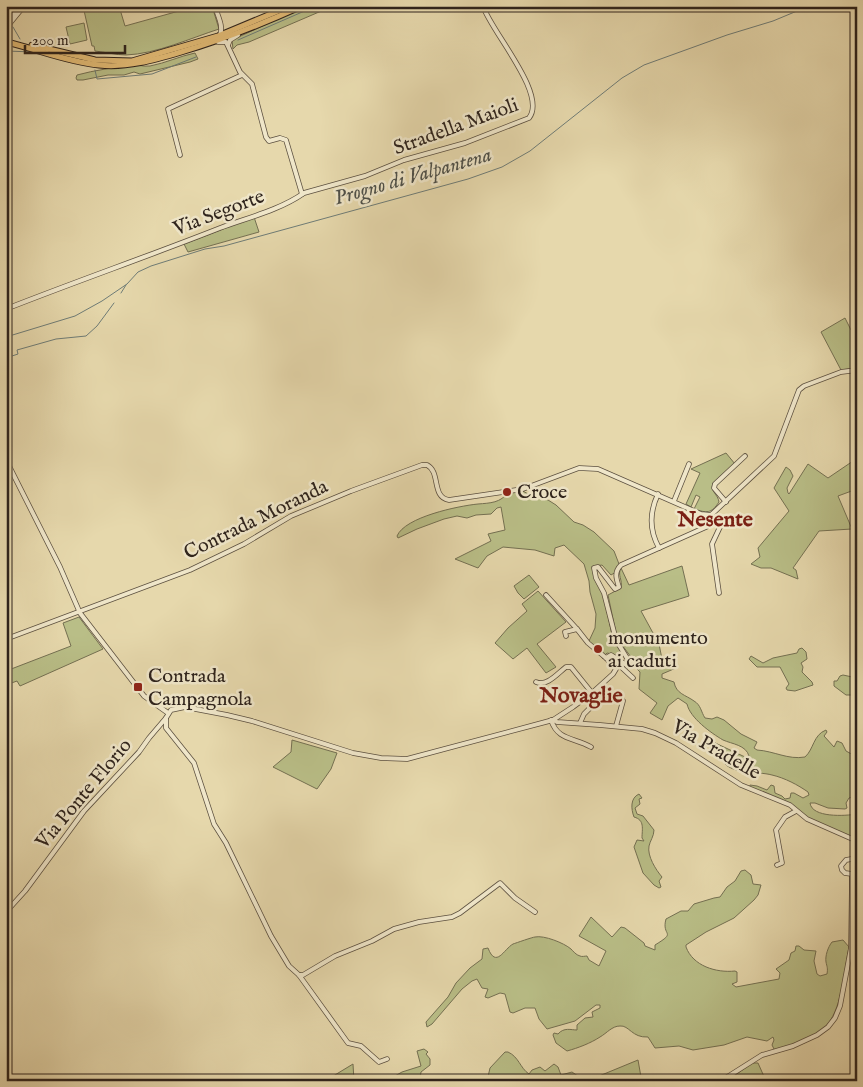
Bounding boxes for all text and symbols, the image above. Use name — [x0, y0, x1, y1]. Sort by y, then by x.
scale bar — [25, 22, 125, 54]
text: 200 m — [32, 31, 69, 50]
street label: Stradella Maioli — [390, 93, 522, 161]
water label: Progno di Valpantena — [331, 142, 495, 212]
street label: Via Segorte — [169, 184, 268, 242]
street label: Contrada Moranda — [180, 474, 333, 566]
place label: Croce — [517, 480, 567, 505]
marker: Croce — [501, 486, 513, 498]
district label: Nesente — [676, 506, 753, 534]
place label: monumento ai caduti — [608, 626, 708, 674]
marker: monumento ai caduti — [592, 643, 604, 655]
place label: Contrada Campagnola — [148, 664, 253, 712]
marker: Contrada Campagnola — [132, 681, 144, 693]
district label: Novaglie — [538, 682, 623, 710]
street label: Via Pradelle — [666, 714, 765, 786]
street label: Via Ponte Florio — [30, 734, 138, 855]

